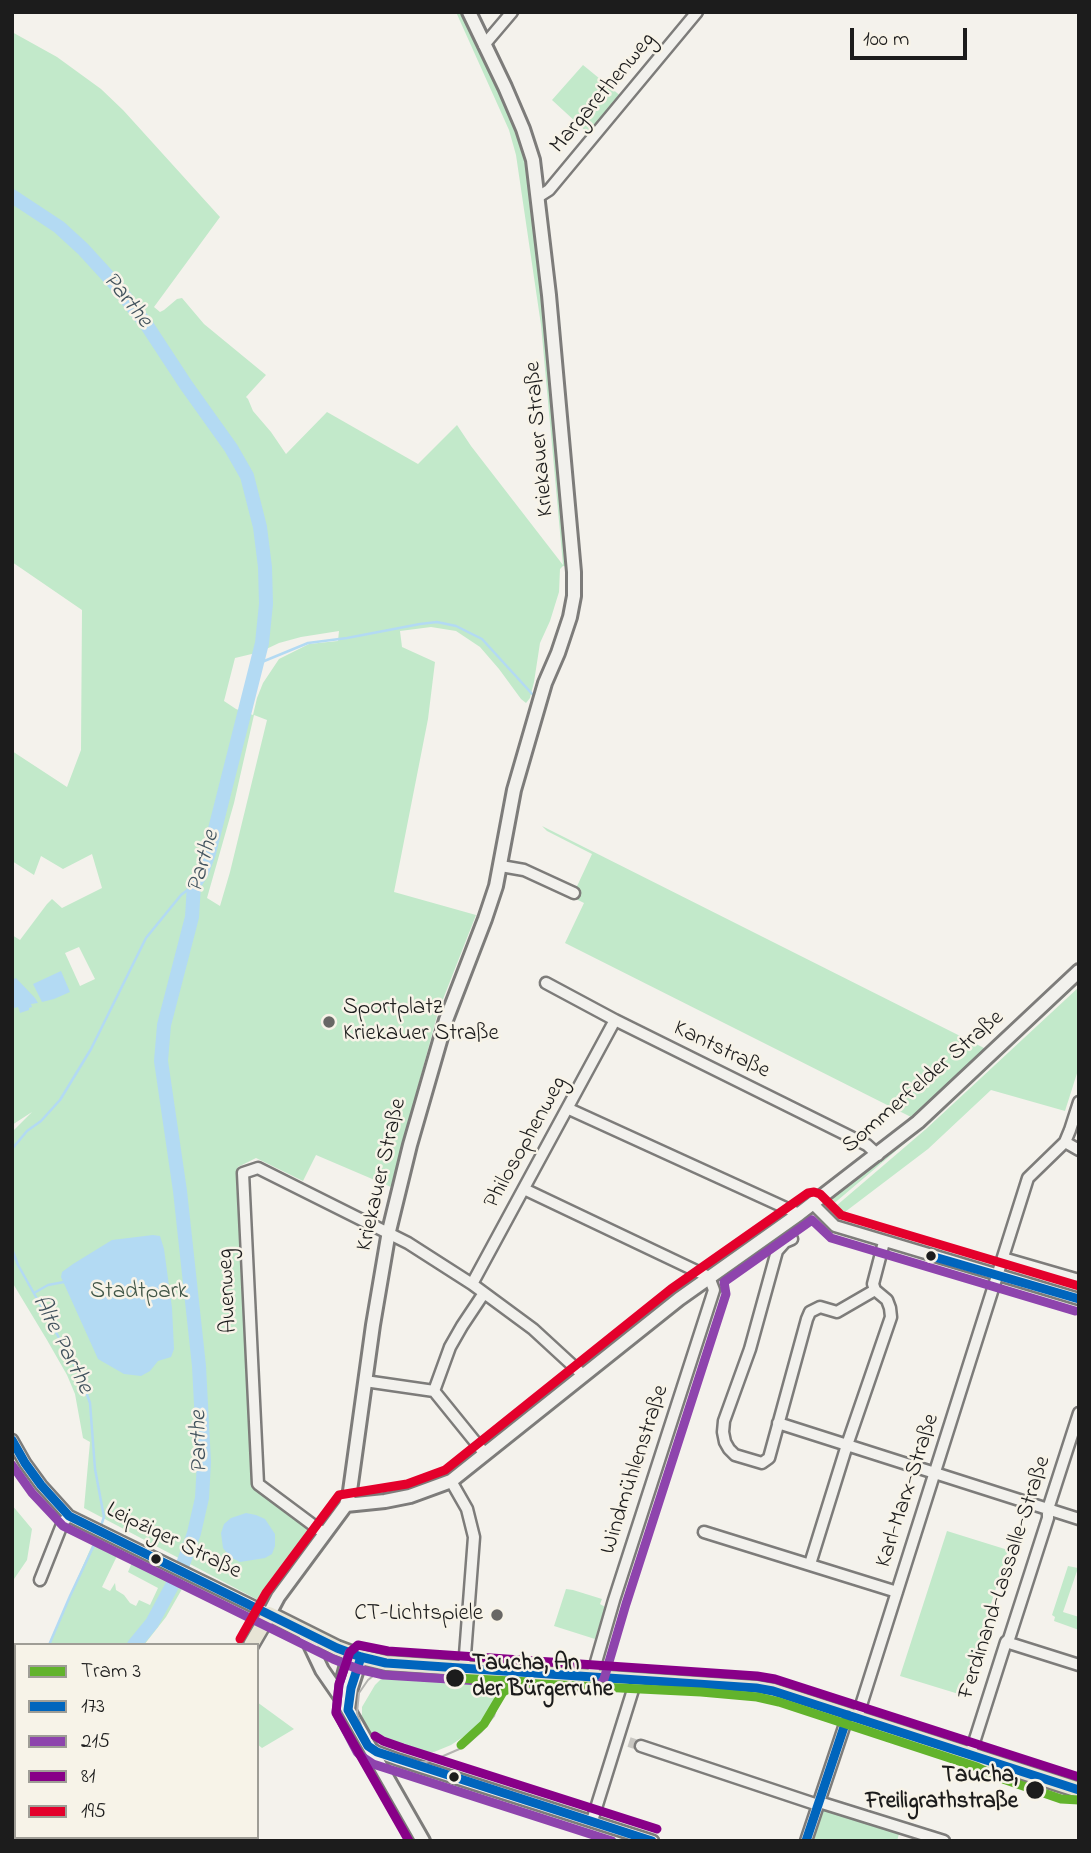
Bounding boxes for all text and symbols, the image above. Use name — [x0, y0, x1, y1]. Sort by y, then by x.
scale bar — [853, 14, 970, 58]
text: 100 m — [863, 25, 909, 55]
street label: Margarethenweg — [545, 28, 663, 160]
water label: Parthe — [95, 267, 157, 335]
street label: Kriekauer Straße — [520, 360, 562, 518]
water label: Parthe — [182, 828, 228, 896]
place label: Sportplatz Kriekauer Straße — [343, 995, 499, 1049]
street label: Sommerfelder Straße — [838, 1005, 1010, 1161]
marker: Sportplatz Kriekauer Straße — [321, 1014, 337, 1030]
street label: Kantstraße — [668, 1016, 774, 1086]
street label: Philosophenweg — [479, 1072, 575, 1214]
street label: Kriekauer Straße — [352, 1096, 414, 1254]
street label: Auenweg — [213, 1248, 245, 1334]
unlabelled marker — [924, 1249, 938, 1263]
park label: Stadtpark — [90, 1279, 188, 1307]
water label: Alte Parthe — [24, 1291, 98, 1399]
street label: Windmühlenstraße — [596, 1382, 676, 1558]
water label: Parthe — [186, 1410, 216, 1474]
street label: Karl-Marx-Straße — [871, 1411, 947, 1571]
street label: Ferdinand-Lassalle-Straße — [954, 1453, 1058, 1703]
street label: Leipziger Straße — [101, 1497, 245, 1587]
unlabelled marker — [149, 1552, 163, 1566]
place label: CT-Lichtspiele — [354, 1601, 483, 1629]
marker: CT-Lichtspiele — [489, 1607, 505, 1623]
legend — [14, 1643, 259, 1839]
place label: Taucha, An der Bürgerruhe — [472, 1651, 613, 1705]
text: Tram 3 — [81, 1657, 141, 1687]
marker: Taucha, An der Bürgerruhe — [444, 1667, 466, 1689]
text: 173 — [81, 1692, 105, 1722]
text: 215 — [81, 1727, 110, 1757]
text: 81 — [81, 1762, 96, 1792]
place label: Taucha, Freiligrathstraße — [865, 1763, 1018, 1817]
unlabelled marker — [447, 1770, 461, 1784]
marker: Taucha, Freiligrathstraße — [1024, 1779, 1046, 1801]
text: 195 — [81, 1797, 106, 1827]

